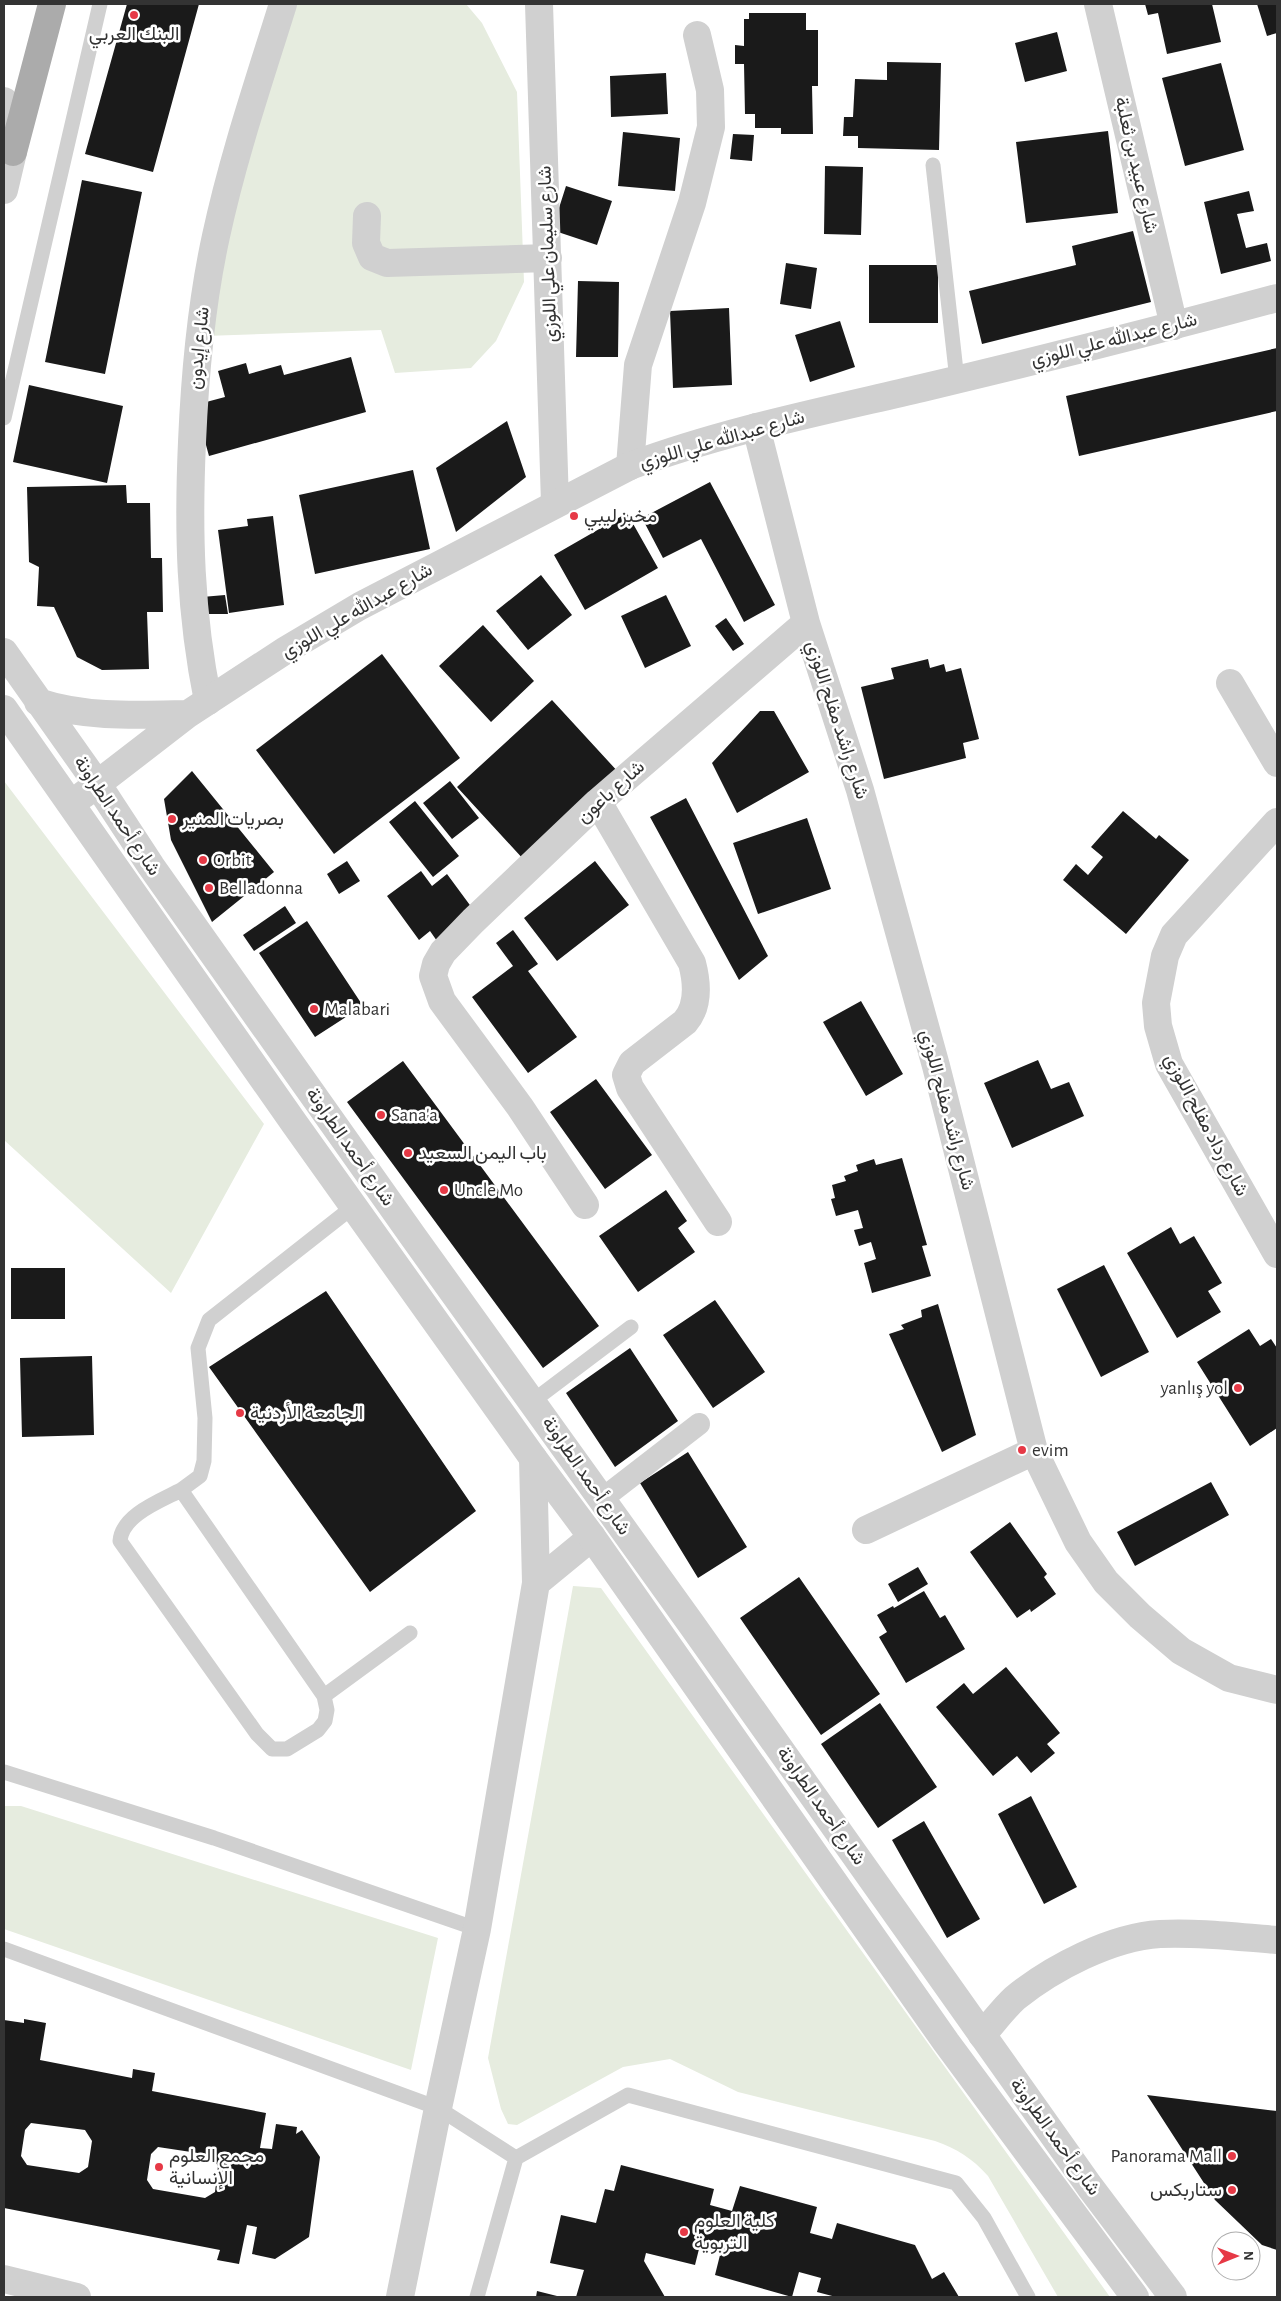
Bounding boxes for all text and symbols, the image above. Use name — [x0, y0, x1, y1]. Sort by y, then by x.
marker: البنك العربي — [128, 9, 140, 21]
place label: البنك العربي — [89, 25, 179, 49]
street label: شارع عبيد بن ثعلبة — [1109, 95, 1161, 236]
street label: شارع سليمان علي اللوزي — [535, 165, 566, 343]
street label: شارع إيدون — [185, 306, 215, 391]
street label: شارع عبدالله علي اللوزي — [1028, 308, 1200, 375]
street label: شارع عبدالله علي اللوزي — [637, 405, 808, 477]
place label: مخبز ليبي — [584, 507, 657, 531]
marker: مخبز ليبي — [568, 510, 580, 522]
street label: شارع عبدالله علي اللوزي — [277, 558, 438, 666]
street label: شارع راشد مفلح اللوزي — [798, 638, 872, 803]
street label: شارع أحمد الطراونة — [68, 752, 166, 880]
street label: شارع باعون — [574, 757, 650, 828]
place label: بصريات المنير — [181, 810, 284, 830]
marker: بصريات المنير — [166, 813, 178, 825]
place label: Orbit — [213, 851, 252, 870]
marker: Orbit — [197, 854, 209, 866]
place label: Belladonna — [219, 879, 303, 898]
marker: Belladonna — [203, 882, 215, 894]
place label: Malabari — [324, 1000, 390, 1019]
marker: Malabari — [308, 1003, 320, 1015]
street label: شارع راشد مفلح اللوزي — [912, 1028, 978, 1194]
street label: شارع رداد مفلح اللوزي — [1156, 1051, 1252, 1202]
street label: شارع أحمد الطراونة — [301, 1083, 399, 1211]
place label: Sana'a — [391, 1106, 438, 1125]
marker: Sana'a — [375, 1109, 387, 1121]
place label: باب اليمن السعيد — [418, 1144, 547, 1164]
marker: باب اليمن السعيد — [402, 1147, 414, 1159]
place label: Uncle Mo — [454, 1181, 523, 1200]
marker: Uncle Mo — [438, 1184, 450, 1196]
place label: yanlış yol — [1159, 1379, 1228, 1398]
marker: yanlış yol — [1232, 1382, 1244, 1394]
place label: الجامعة الأردنية — [250, 1402, 363, 1424]
marker: الجامعة الأردنية — [234, 1407, 246, 1419]
street label: شارع أحمد الطراونة — [537, 1412, 635, 1540]
place label: evim — [1032, 1441, 1069, 1460]
marker: evim — [1016, 1444, 1028, 1456]
street label: شارع أحمد الطراونة — [772, 1742, 870, 1870]
street label: شارع أحمد الطراونة — [1005, 2074, 1105, 2200]
place label: مجمع العلوم الإنسانية — [169, 2147, 264, 2190]
place label: Panorama Mall — [1110, 2147, 1222, 2166]
marker: Panorama Mall — [1226, 2150, 1238, 2162]
marker: مجمع العلوم الإنسانية — [153, 2161, 165, 2173]
place label: ستاربكس — [1150, 2181, 1222, 2201]
marker: ستاربكس — [1226, 2184, 1238, 2196]
place label: كلية العلوم التربوية — [694, 2212, 775, 2254]
marker: كلية العلوم التربوية — [678, 2226, 690, 2238]
north arrow — [1211, 2231, 1261, 2281]
text: N — [1241, 2251, 1255, 2261]

